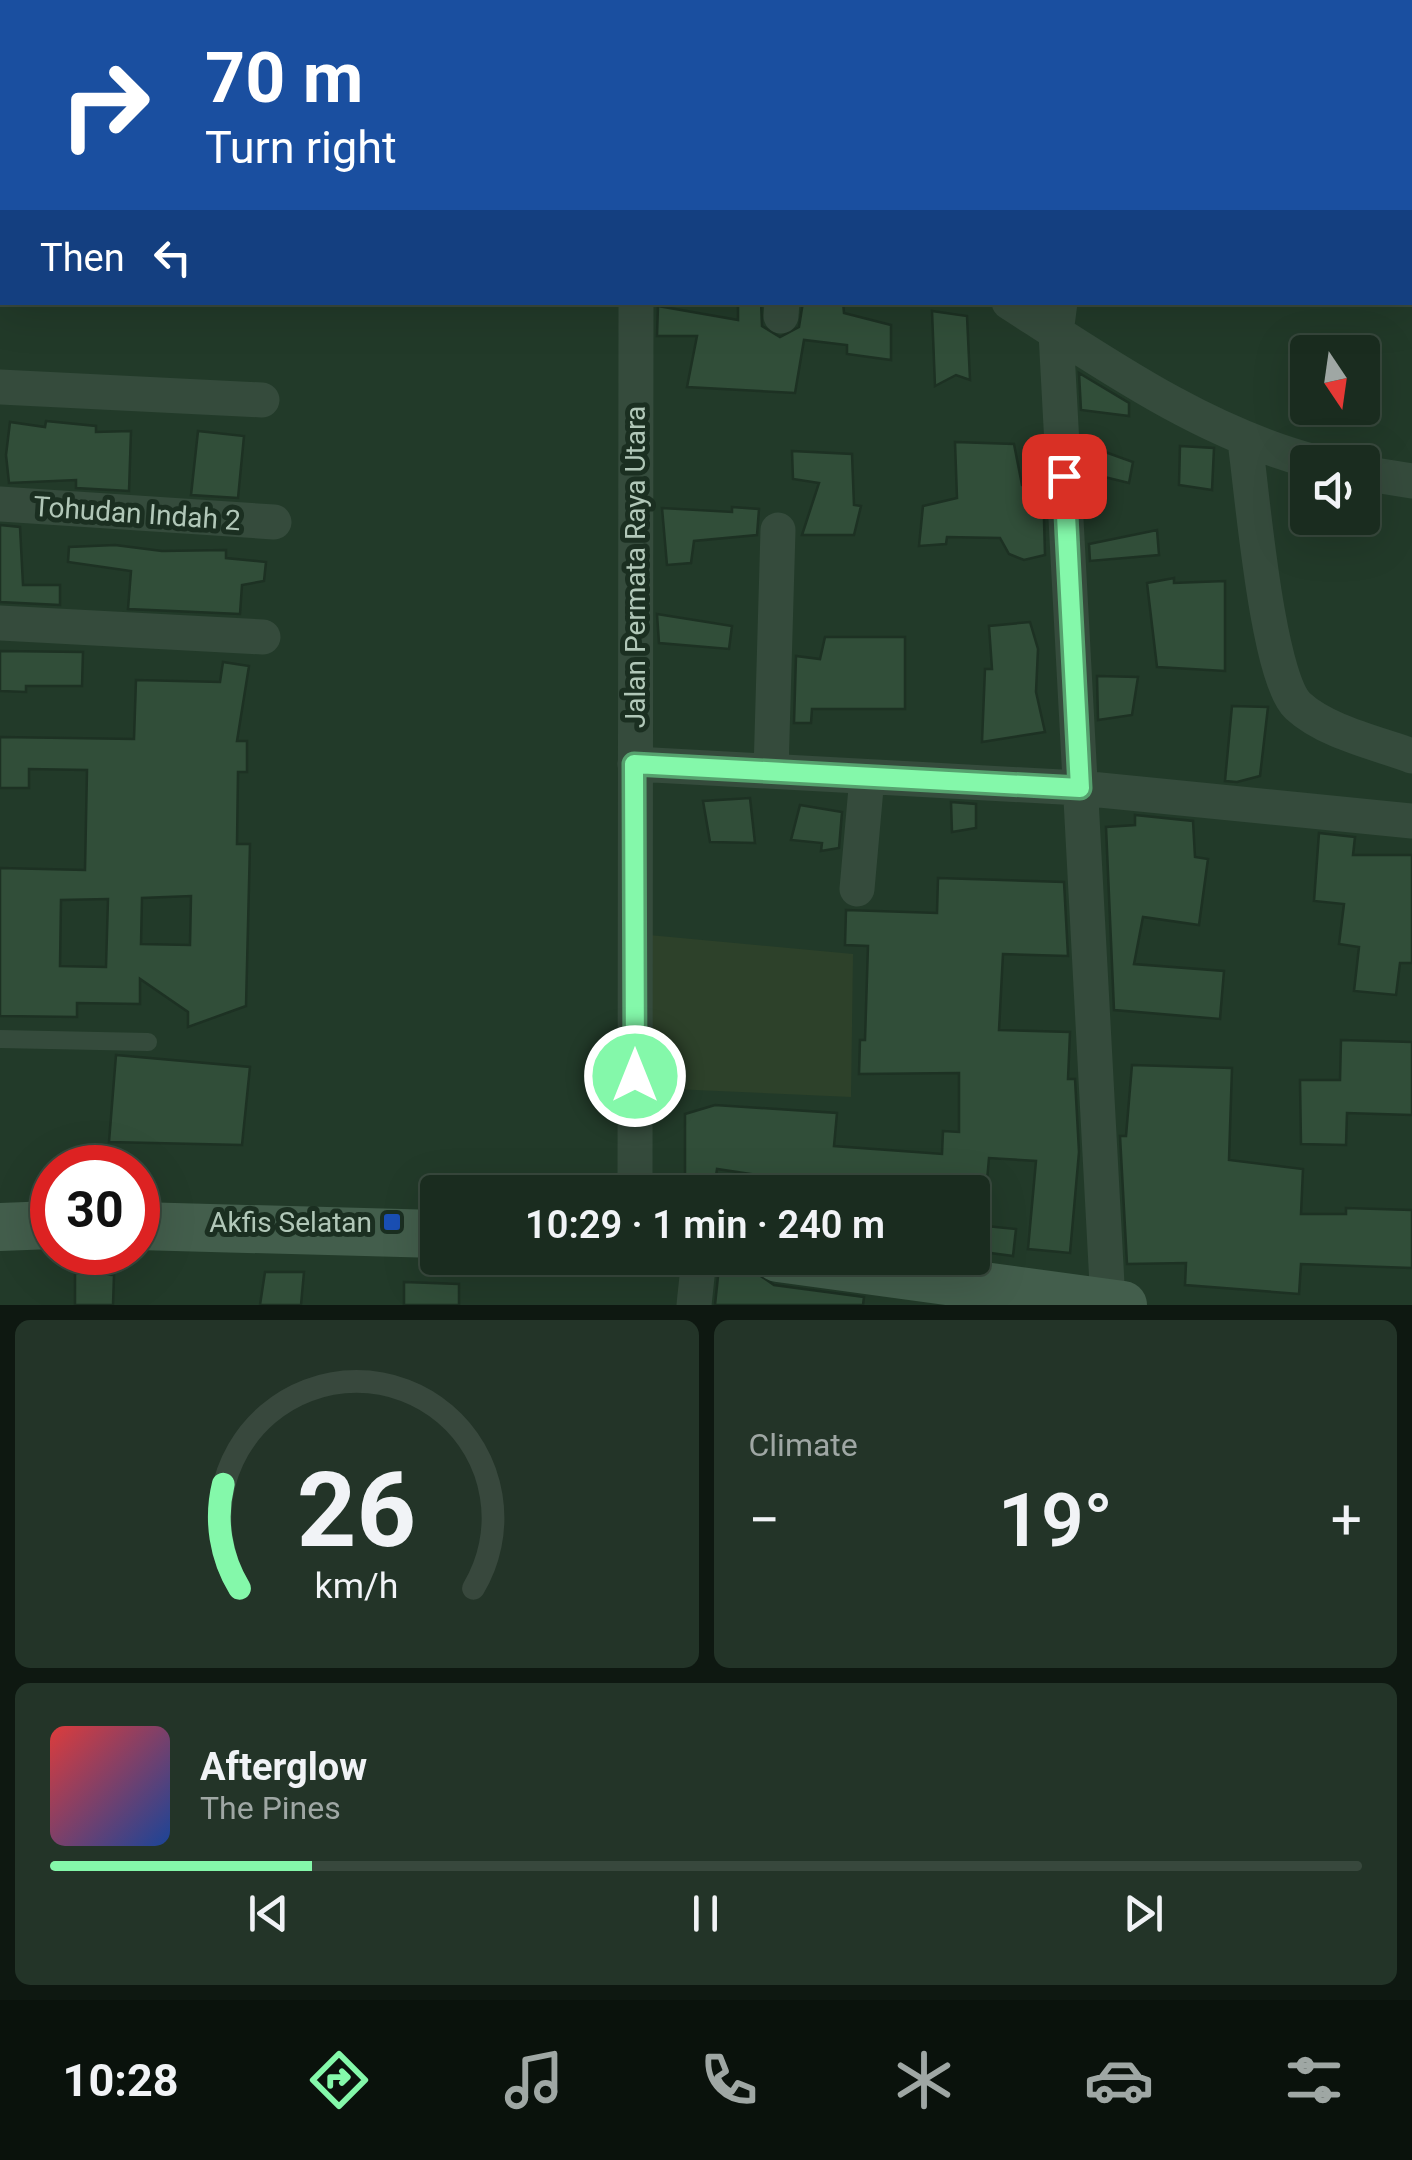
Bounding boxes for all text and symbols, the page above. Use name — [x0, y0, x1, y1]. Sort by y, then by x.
text: 70 m — [205, 37, 363, 119]
icon: right — [40, 40, 170, 170]
text: Turn right — [205, 121, 397, 174]
icon: left — [145, 230, 200, 285]
text: Then — [40, 236, 125, 280]
north arrow — [1290, 335, 1380, 425]
map controls — [1290, 335, 1380, 535]
street label: Jalan Permata Raya Utara — [619, 406, 652, 728]
pin — [1022, 434, 1107, 519]
button: sound — [1290, 445, 1380, 535]
icon: arrive — [1037, 449, 1092, 504]
street label: Tohudan Indah 2 — [32, 490, 242, 537]
position arrow — [583, 1024, 687, 1128]
speed limit sign: 30 — [30, 1145, 160, 1275]
text: 10:29 · 1 min · 240 m — [525, 1203, 885, 1247]
place label: Akfis Selatan — [209, 1206, 372, 1239]
marker: Akfis Selatan — [381, 1211, 403, 1233]
text: Climate — [749, 1426, 858, 1464]
text: 26 — [297, 1450, 416, 1571]
text: 19° — [998, 1476, 1113, 1564]
text: − — [749, 1488, 780, 1552]
text: + — [1331, 1488, 1362, 1552]
text: km/h — [315, 1565, 399, 1607]
text: Afterglow — [200, 1745, 367, 1789]
text: The Pines — [200, 1789, 341, 1827]
icon: previous — [241, 1886, 296, 1941]
icon: pause — [678, 1886, 733, 1941]
icon: next — [1116, 1886, 1171, 1941]
icon: directions — [304, 2045, 374, 2115]
icon: music — [499, 2045, 569, 2115]
icon: phone — [694, 2045, 764, 2115]
icon: climate — [889, 2045, 959, 2115]
icon: car — [1084, 2045, 1154, 2115]
icon: filters — [1279, 2045, 1349, 2115]
text: 10:28 — [63, 2054, 179, 2107]

